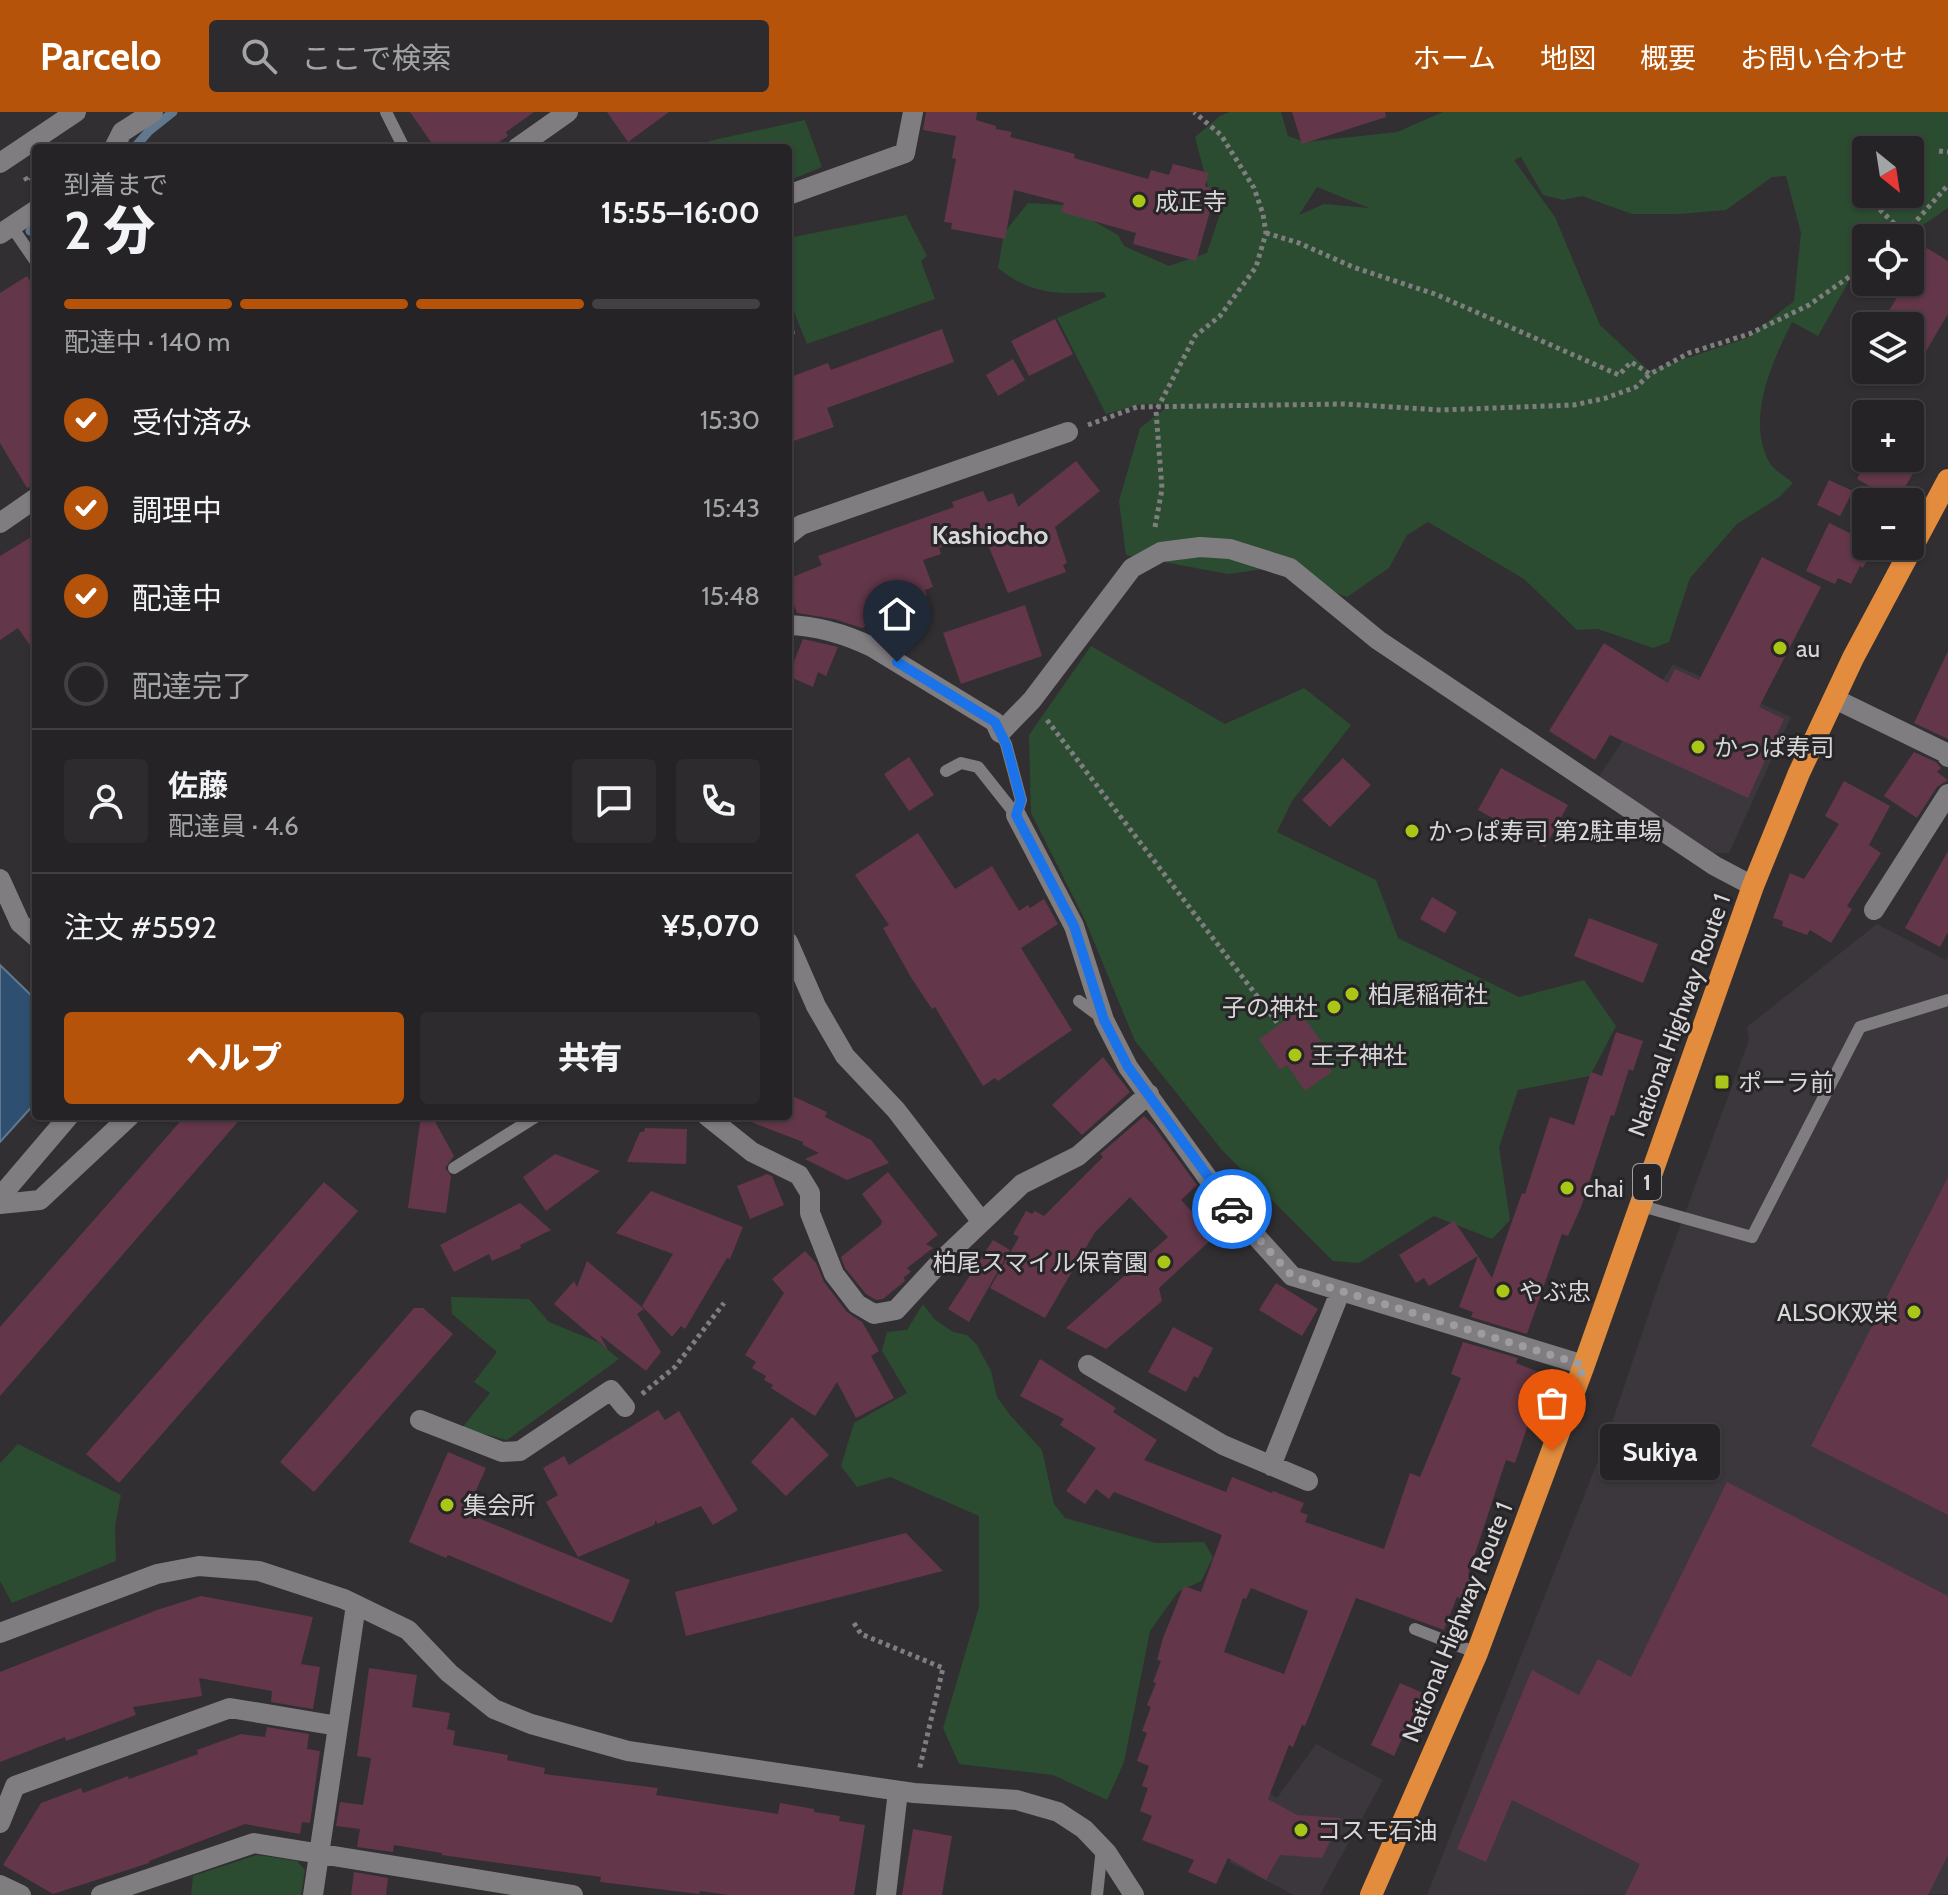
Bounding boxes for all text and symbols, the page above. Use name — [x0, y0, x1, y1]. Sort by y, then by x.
search box — [209, 20, 769, 92]
text: Parcelo — [40, 33, 161, 80]
icon: search — [237, 34, 281, 78]
text: ここで検索 — [301, 40, 451, 77]
text: ホーム — [1413, 41, 1496, 75]
text: 地図 — [1540, 41, 1596, 75]
text: 概要 — [1640, 41, 1696, 75]
text: お問い合わせ — [1740, 41, 1908, 75]
north arrow — [1852, 136, 1924, 208]
map controls — [1852, 136, 1924, 560]
text: 到着まで — [64, 169, 168, 201]
place label: 成正寺 — [1155, 187, 1227, 216]
marker: 成正寺 — [1130, 192, 1148, 210]
text: 15:55–16:00 — [601, 194, 760, 231]
text: 2 分 — [64, 199, 155, 262]
button: locate — [1852, 224, 1924, 296]
button: layers — [1852, 312, 1924, 384]
text: 配達中 · 140 m — [64, 326, 230, 358]
icon: check — [64, 398, 108, 442]
button: + — [1852, 400, 1924, 472]
text: 受付済み — [132, 404, 252, 441]
text: 15:30 — [700, 404, 760, 436]
icon: check — [64, 486, 108, 530]
button: − — [1852, 488, 1924, 560]
text: 調理中 — [132, 492, 222, 529]
text: 15:43 — [703, 492, 760, 524]
district label: Kashiocho — [932, 519, 1048, 551]
icon: check — [64, 574, 108, 618]
text: 配達中 — [132, 580, 222, 617]
text: 15:48 — [701, 580, 760, 612]
pin — [863, 580, 931, 662]
icon: home — [875, 592, 919, 636]
place label: au — [1796, 634, 1820, 663]
marker: au — [1771, 639, 1789, 657]
text: 配達完了 — [132, 668, 252, 705]
place label: かっぱ寿司 — [1714, 733, 1834, 762]
marker: かっぱ寿司 — [1689, 738, 1707, 756]
button: person — [64, 759, 148, 843]
button: chat — [572, 759, 656, 843]
button: phone — [676, 759, 760, 843]
text: 佐藤 — [168, 767, 228, 804]
text: 配達員 · 4.6 — [168, 810, 299, 842]
place label: かっぱ寿司 第2駐車場 — [1428, 817, 1662, 846]
marker: かっぱ寿司 第2駐車場 — [1403, 822, 1421, 840]
street label: National Highway Route 1 — [1622, 890, 1736, 1140]
text: ¥5,070 — [662, 907, 760, 944]
text: 注文 #5592 — [64, 909, 217, 946]
place label: 柏尾稲荷社 — [1368, 980, 1488, 1009]
marker: 柏尾稲荷社 — [1343, 985, 1361, 1003]
place label: 子の神社 — [1222, 993, 1318, 1022]
marker: 子の神社 — [1325, 998, 1343, 1016]
button: ヘルプ — [64, 1012, 404, 1104]
button: 共有 — [420, 1012, 760, 1104]
place label: 王子神社 — [1311, 1041, 1407, 1070]
marker: 王子神社 — [1286, 1046, 1304, 1064]
place label: ポーラ前 — [1738, 1068, 1834, 1097]
marker: ポーラ前 — [1713, 1073, 1731, 1091]
road number: 1 — [1633, 1164, 1661, 1200]
courier — [1192, 1169, 1272, 1249]
place label: chai — [1583, 1174, 1624, 1203]
marker: chai — [1558, 1179, 1576, 1197]
icon: car — [1210, 1187, 1254, 1231]
place label: 柏尾スマイル保育園 — [933, 1248, 1148, 1277]
marker: 柏尾スマイル保育園 — [1155, 1253, 1173, 1271]
place label: やぶ忠 — [1519, 1277, 1591, 1306]
marker: やぶ忠 — [1494, 1282, 1512, 1300]
place label: ALSOK双栄 — [1777, 1298, 1898, 1327]
marker: ALSOK双栄 — [1905, 1303, 1923, 1321]
pin — [1518, 1369, 1586, 1451]
icon: bag — [1530, 1381, 1574, 1425]
callout: Sukiya — [1600, 1423, 1720, 1479]
text: Sukiya — [1623, 1436, 1697, 1468]
place label: 集会所 — [463, 1491, 535, 1520]
marker: 集会所 — [438, 1496, 456, 1514]
street label: National Highway Route 1 — [1396, 1498, 1518, 1746]
place label: コスモ石油 — [1317, 1816, 1437, 1845]
marker: コスモ石油 — [1292, 1821, 1310, 1839]

